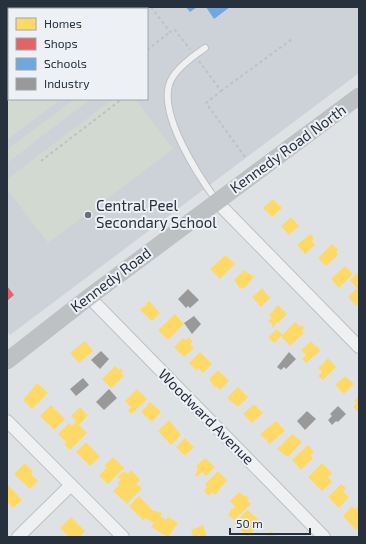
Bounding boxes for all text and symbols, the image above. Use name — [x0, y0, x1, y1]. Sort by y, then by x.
legend — [8, 8, 148, 100]
text: Homes — [44, 16, 82, 30]
text: Shops — [44, 36, 78, 50]
text: Schools — [44, 56, 87, 70]
text: Industry — [44, 76, 90, 90]
street label: Kennedy Road North — [226, 100, 349, 196]
place label: Central Peel Secondary School — [96, 196, 217, 231]
marker: Central Peel Secondary School — [83, 210, 93, 220]
street label: Kennedy Road — [67, 243, 154, 315]
street label: Woodward Avenue — [155, 365, 258, 468]
scale bar — [230, 510, 310, 536]
text: 50 m — [236, 516, 263, 530]

